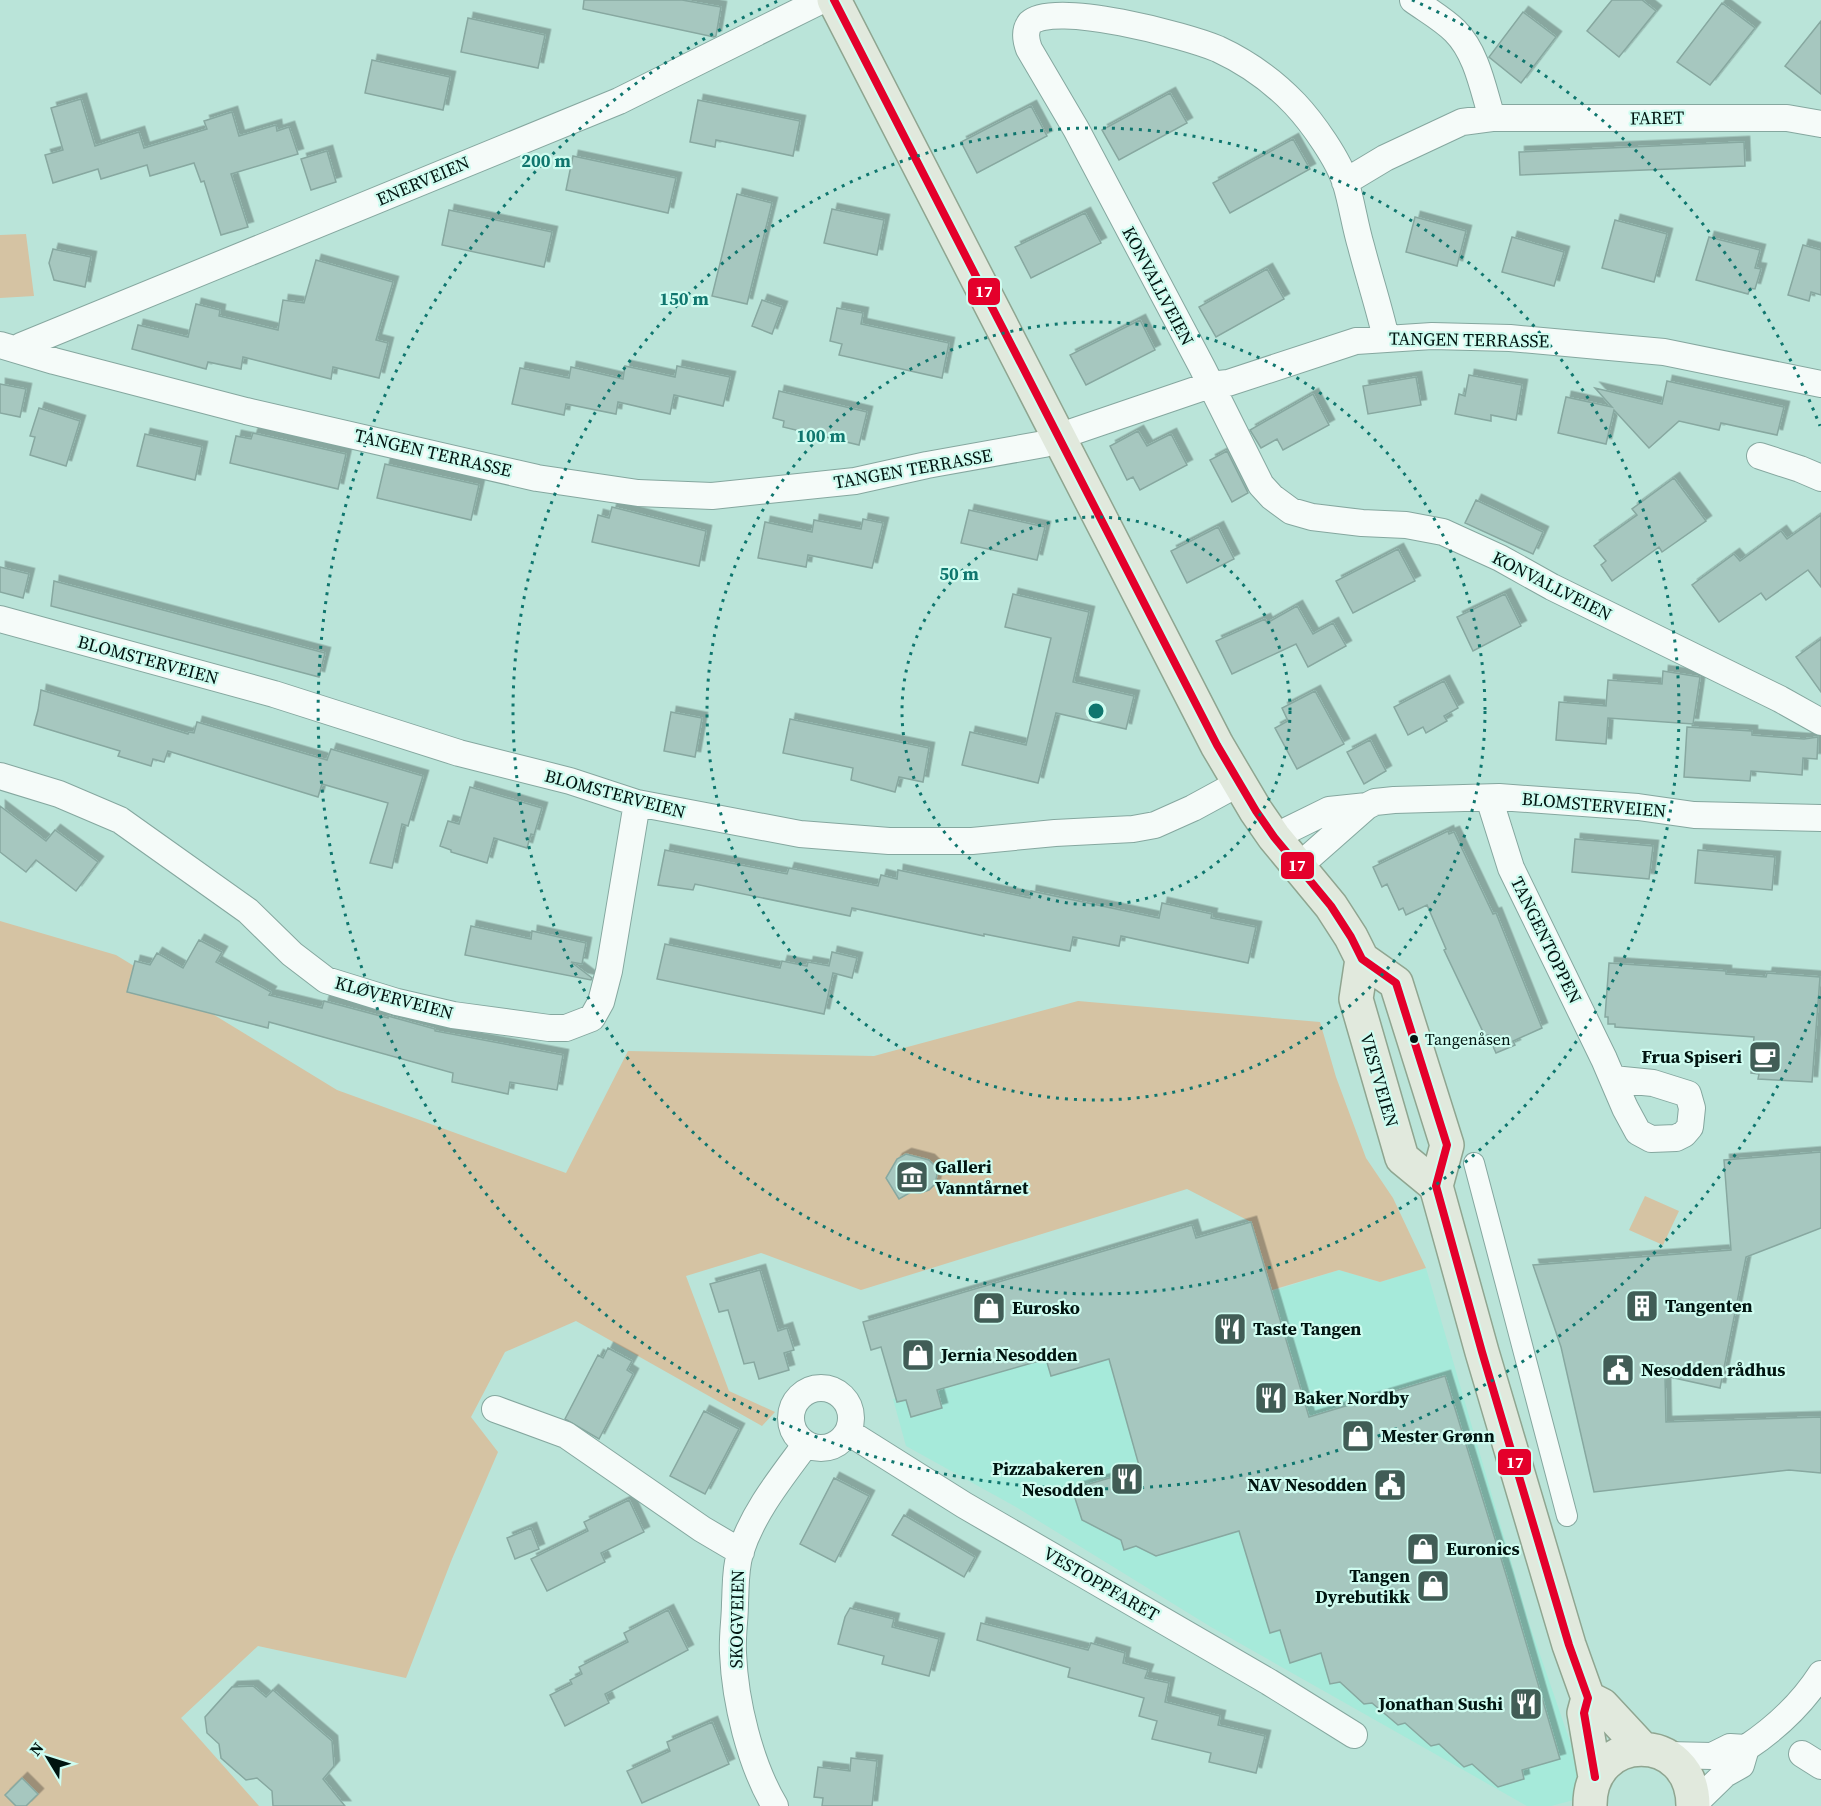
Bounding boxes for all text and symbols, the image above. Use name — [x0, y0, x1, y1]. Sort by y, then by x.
street label: FARET — [1630, 105, 1685, 130]
text: 200 m — [521, 148, 571, 173]
street label: ENERVEIEN — [372, 150, 473, 211]
street label: KONVALLVEIEN — [1117, 222, 1200, 350]
line badge: 17 — [967, 277, 1001, 306]
text: 17 — [975, 280, 993, 302]
text: 150 m — [659, 286, 709, 311]
street label: TANGEN TERRASSE — [1389, 326, 1550, 353]
street label: TANGEN TERRASSE — [352, 422, 514, 483]
text: 100 m — [796, 423, 846, 448]
street label: TANGEN TERRASSE — [832, 442, 994, 495]
street label: KONVALLVEIEN — [1488, 545, 1616, 627]
text: 50 m — [939, 561, 979, 586]
street label: BLOMSTERVEIEN — [75, 629, 221, 690]
centre of rings — [1086, 701, 1106, 721]
street label: BLOMSTERVEIEN — [542, 763, 688, 824]
street label: BLOMSTERVEIEN — [1521, 786, 1667, 823]
line badge: 17 — [1280, 851, 1315, 880]
text: 17 — [1288, 854, 1306, 876]
street label: TANGENTOPPEN — [1505, 872, 1588, 1007]
street label: KLØVERVEIEN — [332, 970, 456, 1025]
place label: Tangenåsen — [1425, 1028, 1511, 1050]
street label: VESTVEIEN — [1354, 1030, 1405, 1130]
marker: Tangenåsen — [1408, 1033, 1420, 1045]
cafe icon: Frua Spiseri — [1747, 1039, 1783, 1075]
place label: Frua Spiseri — [1642, 1044, 1742, 1069]
place label: Galleri Vanntårnet — [935, 1154, 1029, 1200]
museum icon: Galleri Vanntårnet — [894, 1159, 930, 1195]
building icon: Tangenten — [1624, 1288, 1660, 1324]
shop icon: Eurosko — [971, 1290, 1007, 1326]
place label: Tangenten — [1665, 1293, 1753, 1318]
place label: Eurosko — [1012, 1295, 1080, 1320]
restaurant icon: Taste Tangen — [1212, 1311, 1248, 1347]
place label: Taste Tangen — [1253, 1316, 1361, 1341]
shop icon: Jernia Nesodden — [900, 1337, 936, 1373]
place label: Jernia Nesodden — [940, 1342, 1078, 1367]
public building icon: Nesodden rådhus — [1600, 1352, 1636, 1388]
place label: Nesodden rådhus — [1641, 1357, 1785, 1382]
restaurant icon: Baker Nordby — [1253, 1380, 1289, 1416]
place label: Baker Nordby — [1294, 1385, 1409, 1410]
shop icon: Mester Grønn — [1340, 1418, 1376, 1454]
place label: Mester Grønn — [1381, 1423, 1495, 1448]
line badge: 17 — [1497, 1448, 1532, 1476]
text: 17 — [1506, 1451, 1524, 1473]
place label: Pizzabakeren Nesodden — [992, 1456, 1104, 1502]
restaurant icon: Pizzabakeren Nesodden — [1109, 1461, 1145, 1497]
public building icon: NAV Nesodden — [1372, 1467, 1408, 1503]
place label: NAV Nesodden — [1247, 1472, 1367, 1497]
shop icon: Euronics — [1405, 1531, 1441, 1567]
place label: Euronics — [1446, 1536, 1520, 1561]
street label: VESTOPPFARET — [1039, 1540, 1164, 1627]
place label: Tangen Dyrebutikk — [1315, 1563, 1410, 1609]
shop icon: Tangen Dyrebutikk — [1415, 1568, 1451, 1604]
street label: SKOGVEIEN — [723, 1569, 750, 1669]
restaurant icon: Jonathan Sushi — [1508, 1686, 1544, 1722]
place label: Jonathan Sushi — [1378, 1691, 1503, 1716]
north arrow — [18, 1728, 78, 1788]
text: N — [24, 1737, 49, 1760]

